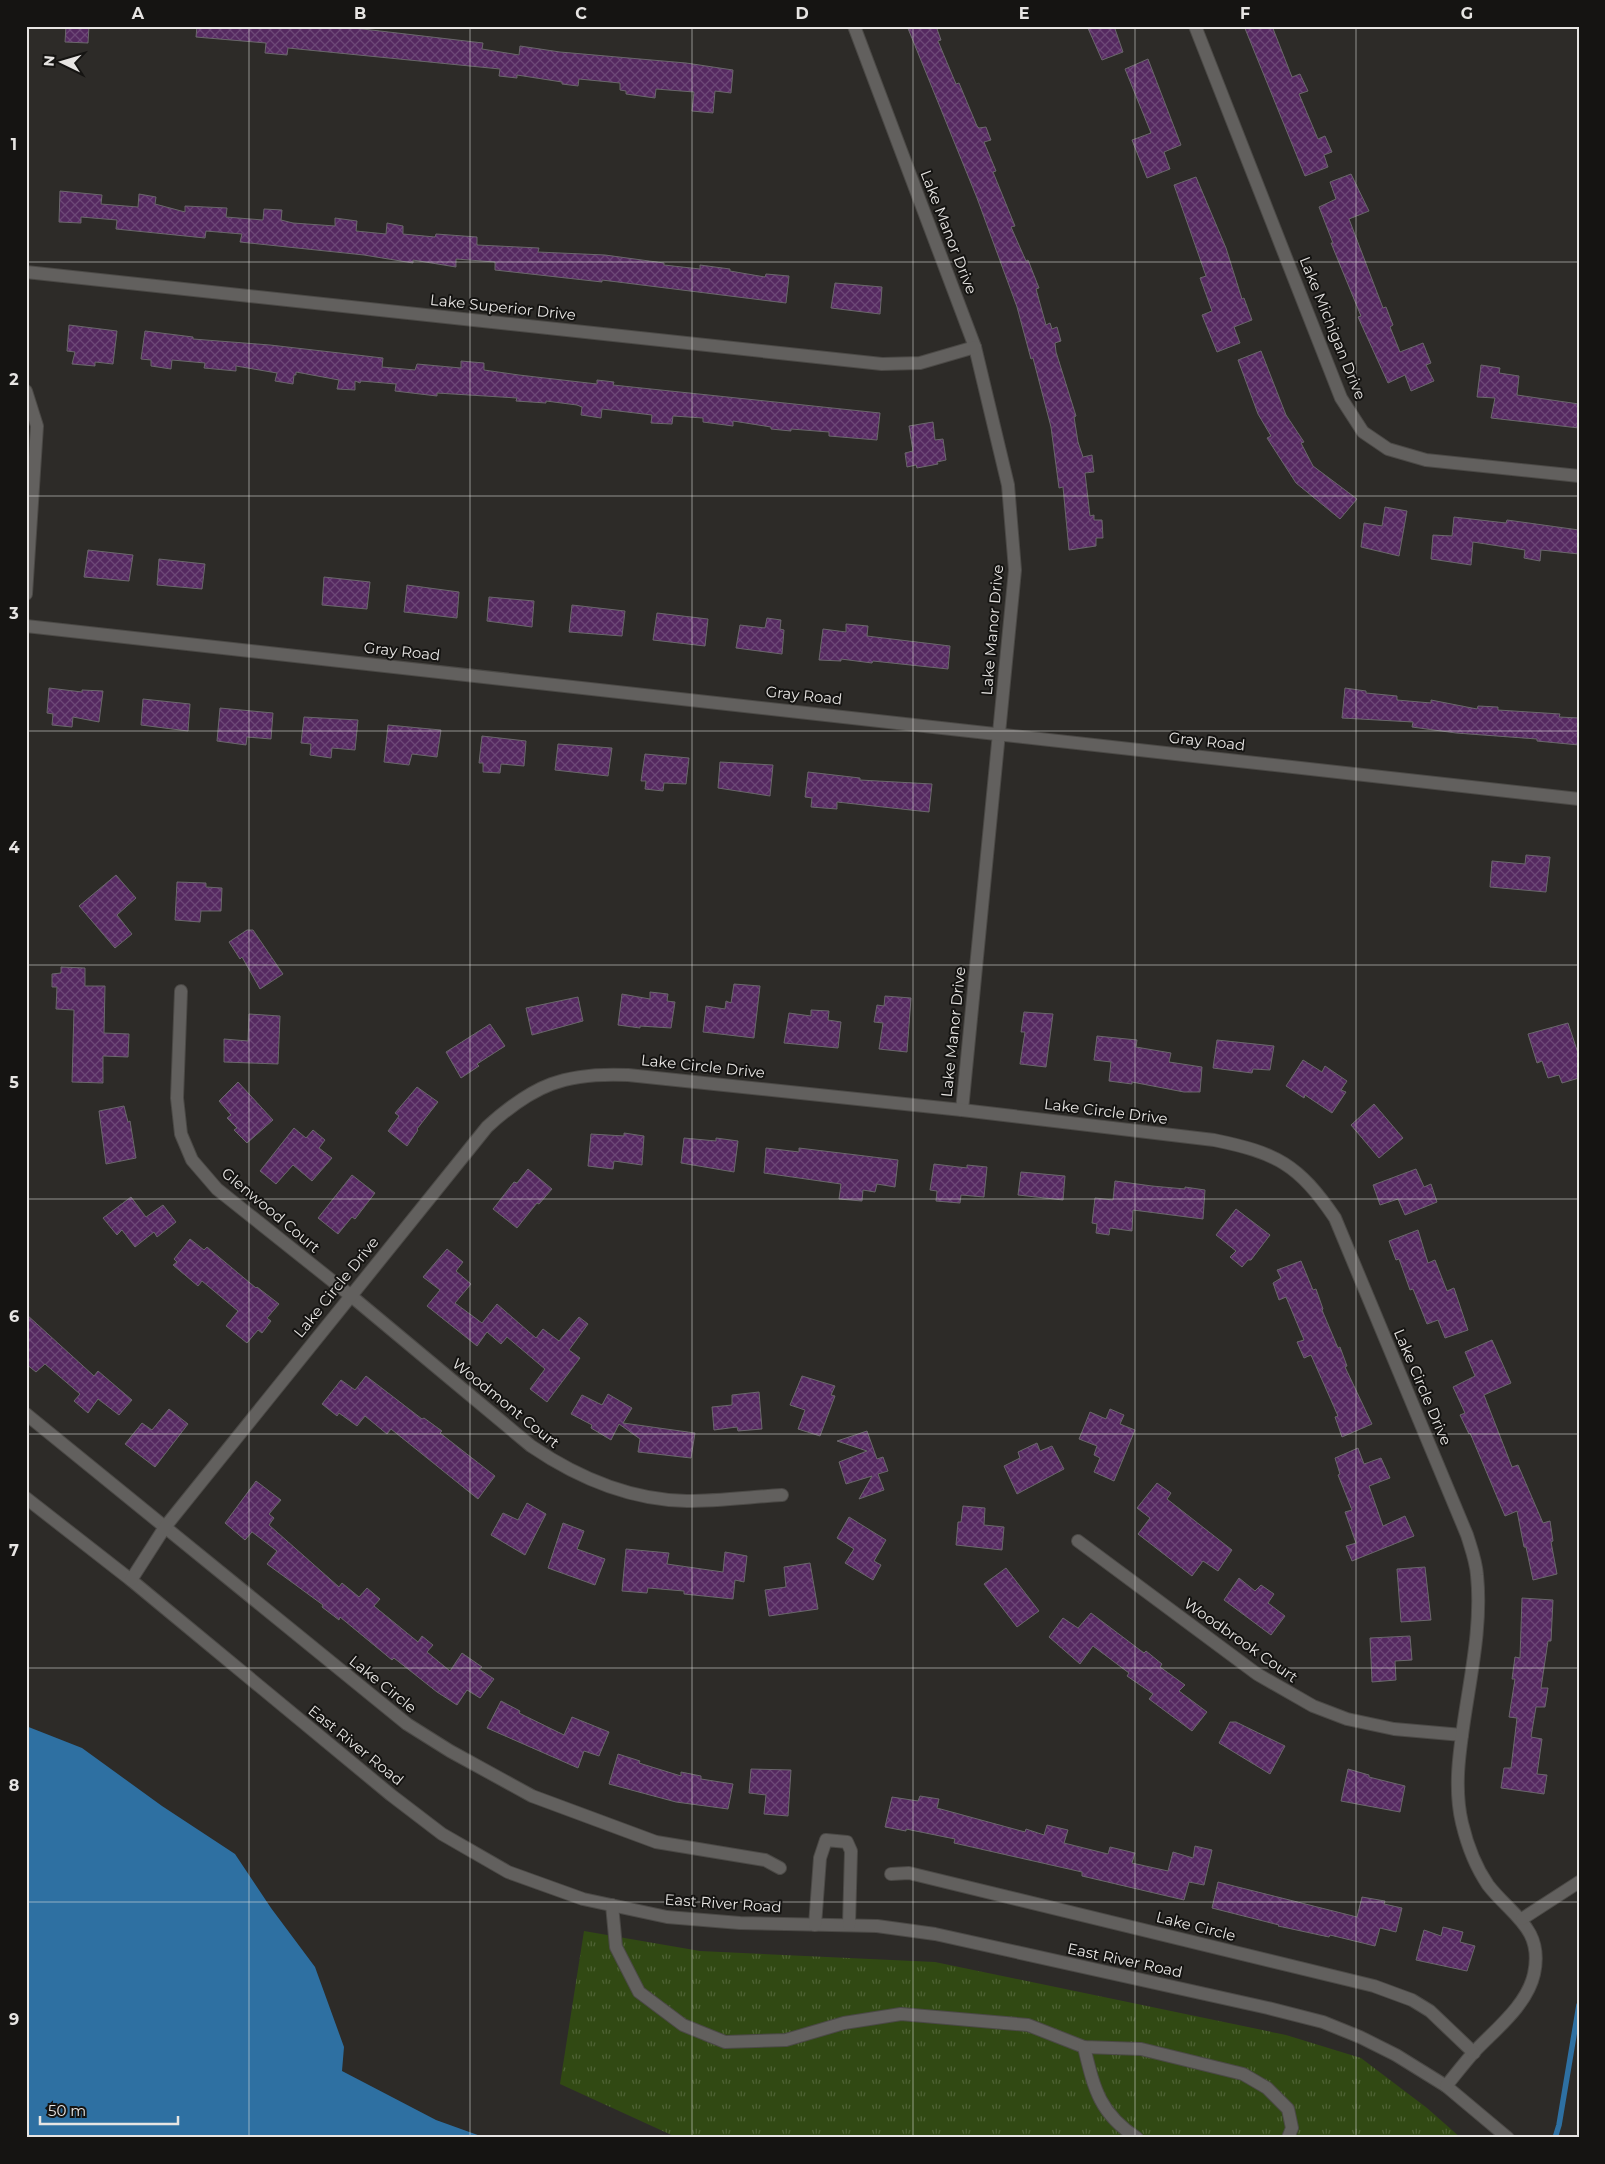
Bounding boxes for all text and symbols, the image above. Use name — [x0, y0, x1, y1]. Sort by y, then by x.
text: A — [131, 4, 145, 23]
text: B — [354, 4, 366, 23]
text: C — [575, 4, 587, 23]
text: D — [795, 4, 809, 23]
text: E — [1019, 4, 1029, 23]
text: F — [1240, 4, 1250, 23]
text: G — [1461, 4, 1473, 23]
north arrow — [38, 38, 88, 88]
text: N — [40, 54, 59, 67]
text: 1 — [11, 135, 17, 154]
street label: Lake Manor Drive — [917, 167, 981, 297]
street label: Lake Michigan Drive — [1296, 254, 1370, 402]
street label: Lake Superior Drive — [429, 290, 577, 324]
text: 2 — [9, 370, 19, 389]
street label: Lake Manor Drive — [977, 564, 1007, 696]
text: 3 — [8, 604, 19, 623]
street label: Gray Road — [363, 638, 441, 664]
street label: Gray Road — [765, 682, 843, 708]
street label: Gray Road — [1168, 728, 1246, 754]
text: 4 — [8, 838, 20, 857]
street label: Lake Manor Drive — [937, 966, 969, 1098]
street label: Lake Circle Drive — [640, 1050, 766, 1082]
text: 5 — [9, 1073, 19, 1092]
street label: Lake Circle Drive — [1043, 1094, 1169, 1128]
street label: Glenwood Court — [218, 1163, 324, 1257]
street label: Lake Circle Drive — [289, 1233, 383, 1341]
text: 6 — [9, 1307, 19, 1326]
street label: Lake Circle Drive — [1390, 1326, 1456, 1448]
street label: Woodmont Court — [449, 1354, 563, 1452]
text: 7 — [9, 1541, 19, 1560]
street label: Woodbrook Court — [1180, 1594, 1302, 1686]
street label: Lake Circle — [345, 1651, 421, 1717]
street label: East River Road — [305, 1701, 407, 1789]
text: 8 — [9, 1776, 19, 1795]
street label: East River Road — [664, 1889, 782, 1917]
street label: Lake Circle — [1154, 1907, 1238, 1945]
street label: East River Road — [1066, 1939, 1184, 1981]
text: 9 — [9, 2010, 19, 2029]
scale bar — [40, 2094, 178, 2126]
text: 50 m — [48, 2101, 86, 2120]

